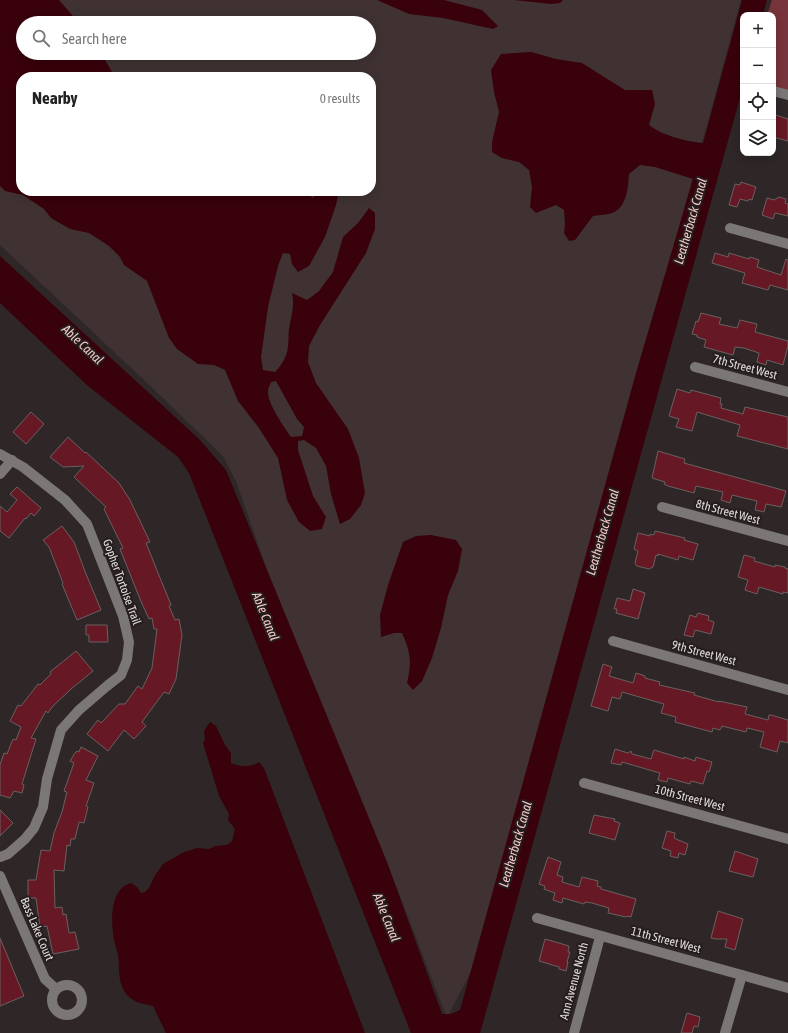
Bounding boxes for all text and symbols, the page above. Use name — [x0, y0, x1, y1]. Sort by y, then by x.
map controls — [740, 12, 776, 156]
button: + — [740, 12, 776, 48]
search box — [16, 16, 376, 60]
icon: search — [30, 27, 52, 49]
text: Search here — [62, 30, 127, 47]
button: − — [740, 48, 776, 84]
button: locate — [740, 84, 776, 120]
text: Nearby — [32, 88, 78, 108]
text: 0 results — [320, 91, 360, 106]
button: layers — [740, 120, 776, 156]
water label: Leatherback Canal — [671, 176, 710, 266]
water label: Able Canal — [58, 321, 106, 367]
street label: 7th Street West — [711, 352, 779, 382]
water label: Leatherback Canal — [583, 487, 622, 577]
street label: 8th Street West — [694, 497, 762, 527]
street label: Gopher Tortoise Trail — [100, 537, 144, 628]
water label: Able Canal — [249, 589, 282, 643]
street label: 9th Street West — [670, 638, 738, 668]
street label: 10th Street West — [654, 782, 727, 814]
water label: Leatherback Canal — [496, 799, 535, 889]
water label: Able Canal — [370, 890, 403, 944]
street label: Bass Lake Court — [17, 895, 57, 963]
street label: 11th Street West — [630, 924, 703, 956]
street label: Ann Avenue North — [557, 941, 591, 1021]

